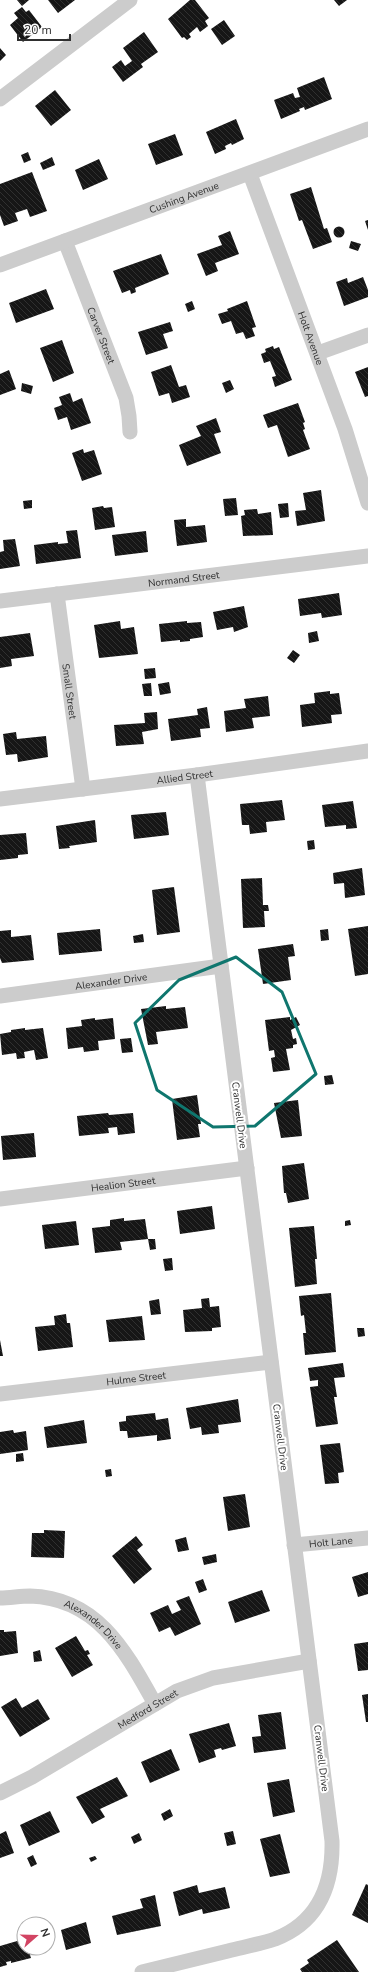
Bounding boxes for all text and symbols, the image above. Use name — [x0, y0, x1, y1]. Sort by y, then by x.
scale bar — [18, 16, 70, 42]
text: 20 m — [24, 22, 52, 38]
street label: Cushing Avenue — [147, 179, 221, 217]
street label: Carver Street — [83, 305, 118, 366]
street label: Holt Avenue — [294, 310, 327, 367]
street label: Normand Street — [147, 568, 221, 591]
street label: Small Street — [58, 663, 80, 720]
street label: Allied Street — [156, 767, 214, 788]
street label: Alexander Drive — [74, 970, 148, 994]
street label: Cranwell Drive — [228, 1081, 250, 1149]
street label: Healion Street — [90, 1174, 157, 1196]
street label: Hulme Street — [106, 1368, 167, 1389]
street label: Cranwell Drive — [269, 1403, 291, 1471]
street label: Holt Lane — [308, 1533, 353, 1552]
street label: Alexander Drive — [62, 1597, 125, 1652]
street label: Medford Street — [115, 1686, 181, 1733]
street label: Cranwell Drive — [310, 1724, 332, 1792]
north arrow — [16, 1916, 56, 1956]
text: N — [36, 1926, 53, 1939]

